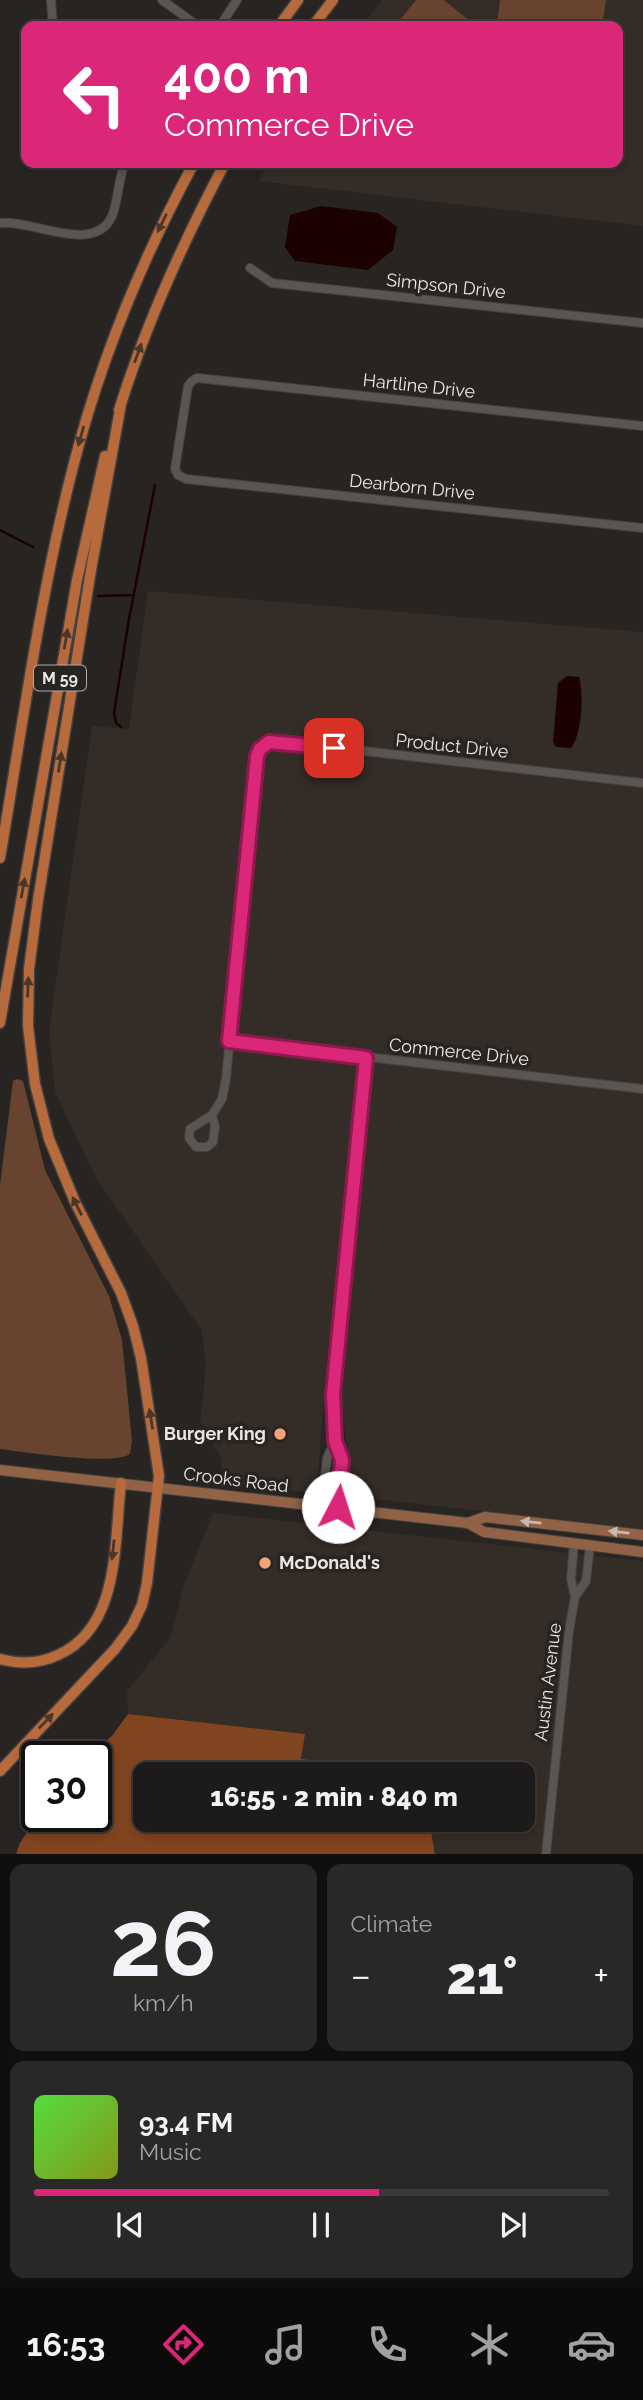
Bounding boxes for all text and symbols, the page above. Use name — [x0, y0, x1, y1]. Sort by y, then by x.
text: 400 m — [164, 47, 310, 104]
icon: left — [49, 49, 140, 140]
text: Commerce Drive — [164, 106, 414, 143]
one-way arrow — [157, 213, 168, 234]
street label: Simpson Drive — [385, 269, 507, 302]
one-way arrow — [133, 343, 144, 364]
street label: Hartline Drive — [362, 369, 477, 402]
one-way arrow — [76, 426, 86, 447]
street label: Dearborn Drive — [348, 469, 476, 504]
one-way arrow — [61, 628, 72, 650]
road number: M 59 — [34, 666, 86, 691]
pin — [304, 718, 364, 778]
icon: arrive — [315, 729, 353, 767]
street label: Product Drive — [395, 729, 510, 762]
one-way arrow — [55, 750, 66, 772]
one-way arrow — [18, 876, 29, 898]
one-way arrow — [22, 975, 33, 997]
street label: Commerce Drive — [388, 1034, 531, 1069]
one-way arrow — [72, 1196, 83, 1216]
one-way arrow — [145, 1408, 156, 1430]
place label: Burger King — [164, 1423, 266, 1444]
marker: Burger King — [272, 1426, 288, 1442]
street label: Crooks Road — [182, 1463, 290, 1496]
position arrow — [301, 1470, 375, 1544]
one-way arrow — [520, 1517, 542, 1528]
one-way arrow — [608, 1526, 630, 1537]
one-way arrow — [108, 1540, 119, 1562]
place label: McDonald's — [279, 1552, 380, 1573]
marker: McDonald's — [257, 1555, 273, 1571]
street label: Austin Avenue — [530, 1621, 565, 1742]
one-way arrow — [38, 1713, 54, 1730]
speed limit sign: 30 — [21, 1741, 112, 1832]
text: 16:55 · 2 min · 840 m — [210, 1782, 458, 1812]
text: 26 — [110, 1890, 217, 1997]
text: Climate — [351, 1910, 432, 1937]
text: 21° — [447, 1945, 518, 2006]
text: − — [351, 1953, 371, 1998]
text: + — [593, 1953, 609, 1998]
text: km/h — [133, 1989, 194, 2016]
text: 93.4 FM — [139, 2108, 233, 2138]
text: Music — [139, 2138, 202, 2165]
icon: previous — [111, 2206, 149, 2244]
icon: pause — [302, 2206, 340, 2244]
icon: next — [494, 2206, 532, 2244]
icon: directions — [159, 2320, 208, 2369]
icon: music — [261, 2320, 310, 2369]
icon: phone — [363, 2320, 412, 2369]
icon: climate — [465, 2320, 514, 2369]
icon: car — [567, 2320, 616, 2369]
text: 16:53 — [27, 2326, 105, 2363]

